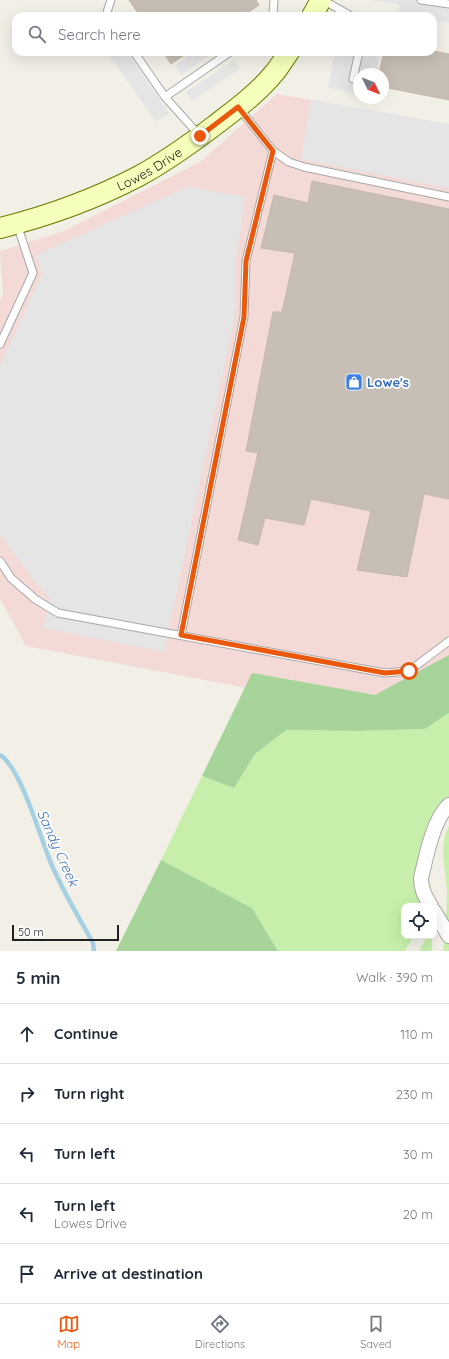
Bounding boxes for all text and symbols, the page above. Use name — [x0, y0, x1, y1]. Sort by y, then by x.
search box — [12, 12, 437, 56]
icon: search — [26, 23, 48, 45]
text: Search here — [58, 25, 141, 44]
north arrow — [353, 68, 389, 104]
route end — [191, 127, 209, 145]
street label: Lowes Drive — [114, 144, 185, 194]
shop icon: Lowe's — [344, 372, 364, 392]
place label: Lowe's — [367, 374, 409, 390]
route start — [400, 662, 418, 680]
water label: Sandy Creek — [33, 807, 84, 891]
map controls — [401, 903, 437, 939]
button: locate — [401, 903, 437, 939]
scale bar — [12, 923, 119, 942]
text: 50 m — [18, 925, 44, 939]
text: 5 min — [16, 967, 60, 988]
text: Walk · 390 m — [356, 969, 433, 985]
icon: ahead — [16, 1023, 38, 1045]
text: Continue — [54, 1024, 118, 1043]
text: 110 m — [400, 1026, 433, 1042]
icon: right — [16, 1083, 38, 1105]
text: Turn right — [54, 1084, 125, 1103]
text: 230 m — [396, 1086, 433, 1102]
icon: left — [16, 1143, 38, 1165]
text: Turn left — [54, 1144, 116, 1163]
text: 30 m — [403, 1146, 433, 1162]
text: Turn left — [54, 1196, 116, 1215]
icon: left — [16, 1203, 38, 1225]
text: 20 m — [403, 1206, 433, 1222]
text: Lowes Drive — [54, 1215, 127, 1231]
icon: arrive — [16, 1263, 38, 1285]
text: Arrive at destination — [54, 1264, 203, 1283]
tab: Map — [57, 1313, 80, 1351]
tab: Directions — [195, 1313, 245, 1351]
tab: Saved — [360, 1313, 392, 1351]

